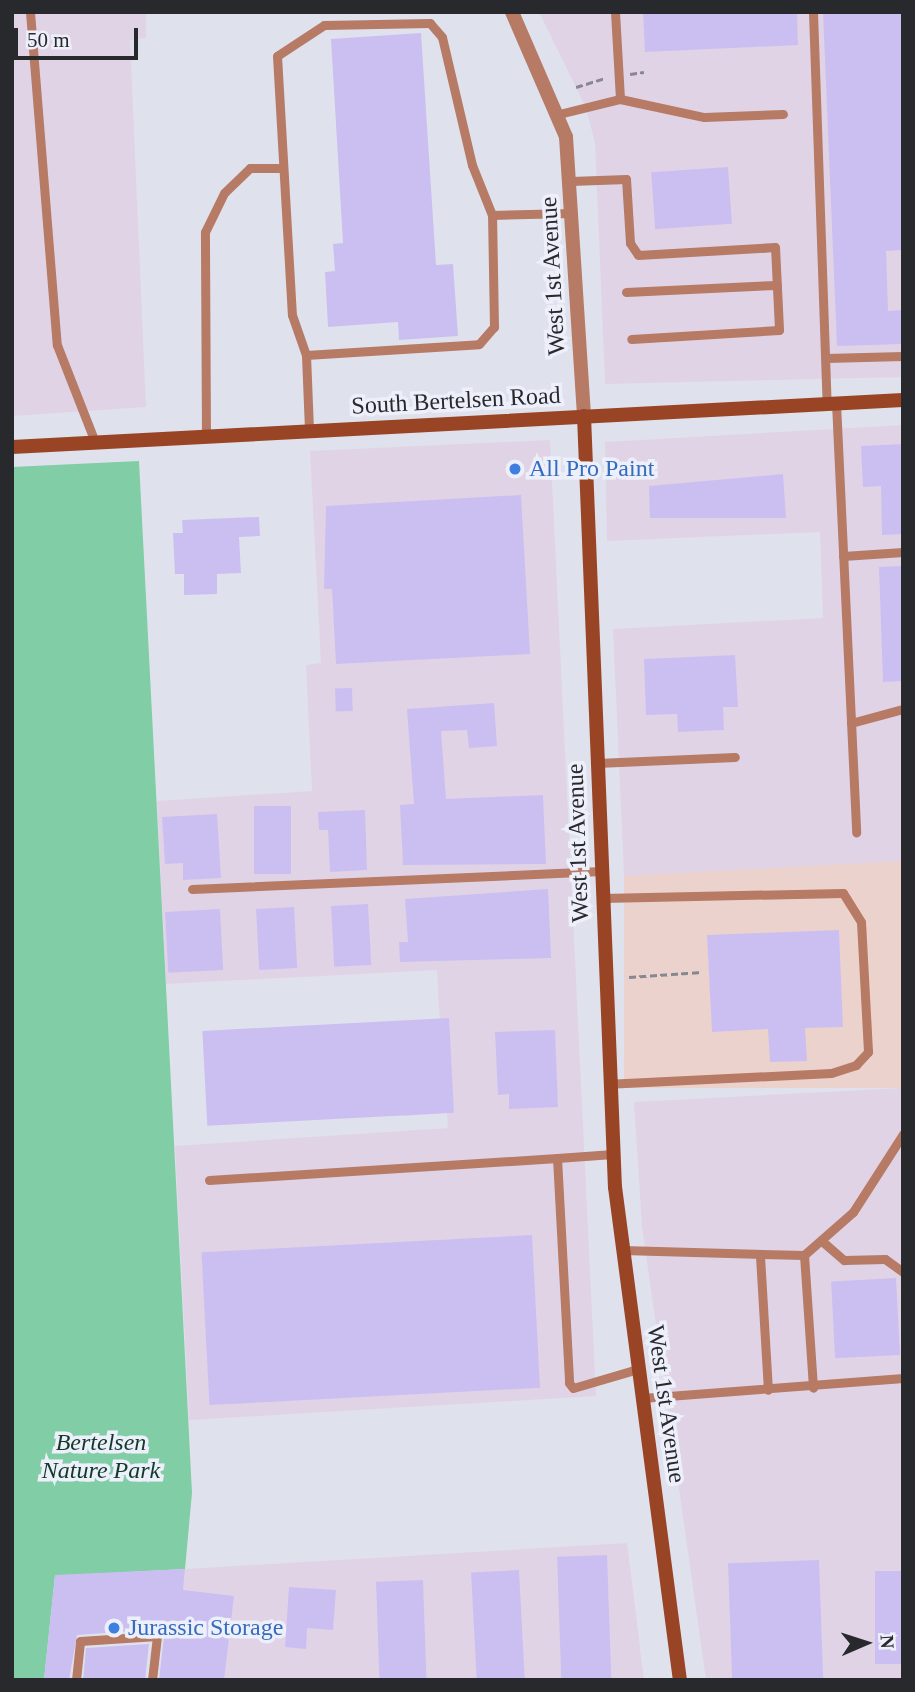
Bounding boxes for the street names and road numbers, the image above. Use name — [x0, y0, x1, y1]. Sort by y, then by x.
street label: West 1st Avenue — [534, 195, 572, 357]
street label: South Bertelsen Road — [351, 381, 561, 421]
street label: West 1st Avenue — [561, 762, 595, 924]
street label: West 1st Avenue — [641, 1323, 691, 1485]

